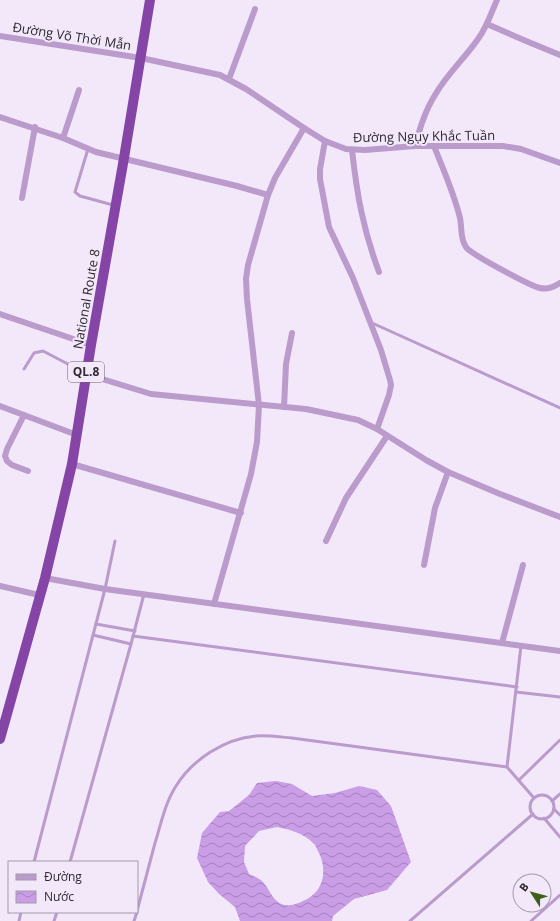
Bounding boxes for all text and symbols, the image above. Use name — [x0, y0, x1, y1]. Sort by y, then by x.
street label: Đường Võ Thời Mẫn — [11, 18, 133, 54]
street label: Đường Ngụy Khắc Tuần — [353, 126, 495, 146]
street label: National Route 8 — [68, 248, 104, 350]
road number: QL.8 — [68, 362, 104, 382]
legend — [8, 861, 138, 913]
text: Đường — [44, 868, 82, 885]
north arrow — [512, 873, 552, 913]
text: B — [515, 879, 532, 894]
text: Nước — [44, 888, 74, 905]

